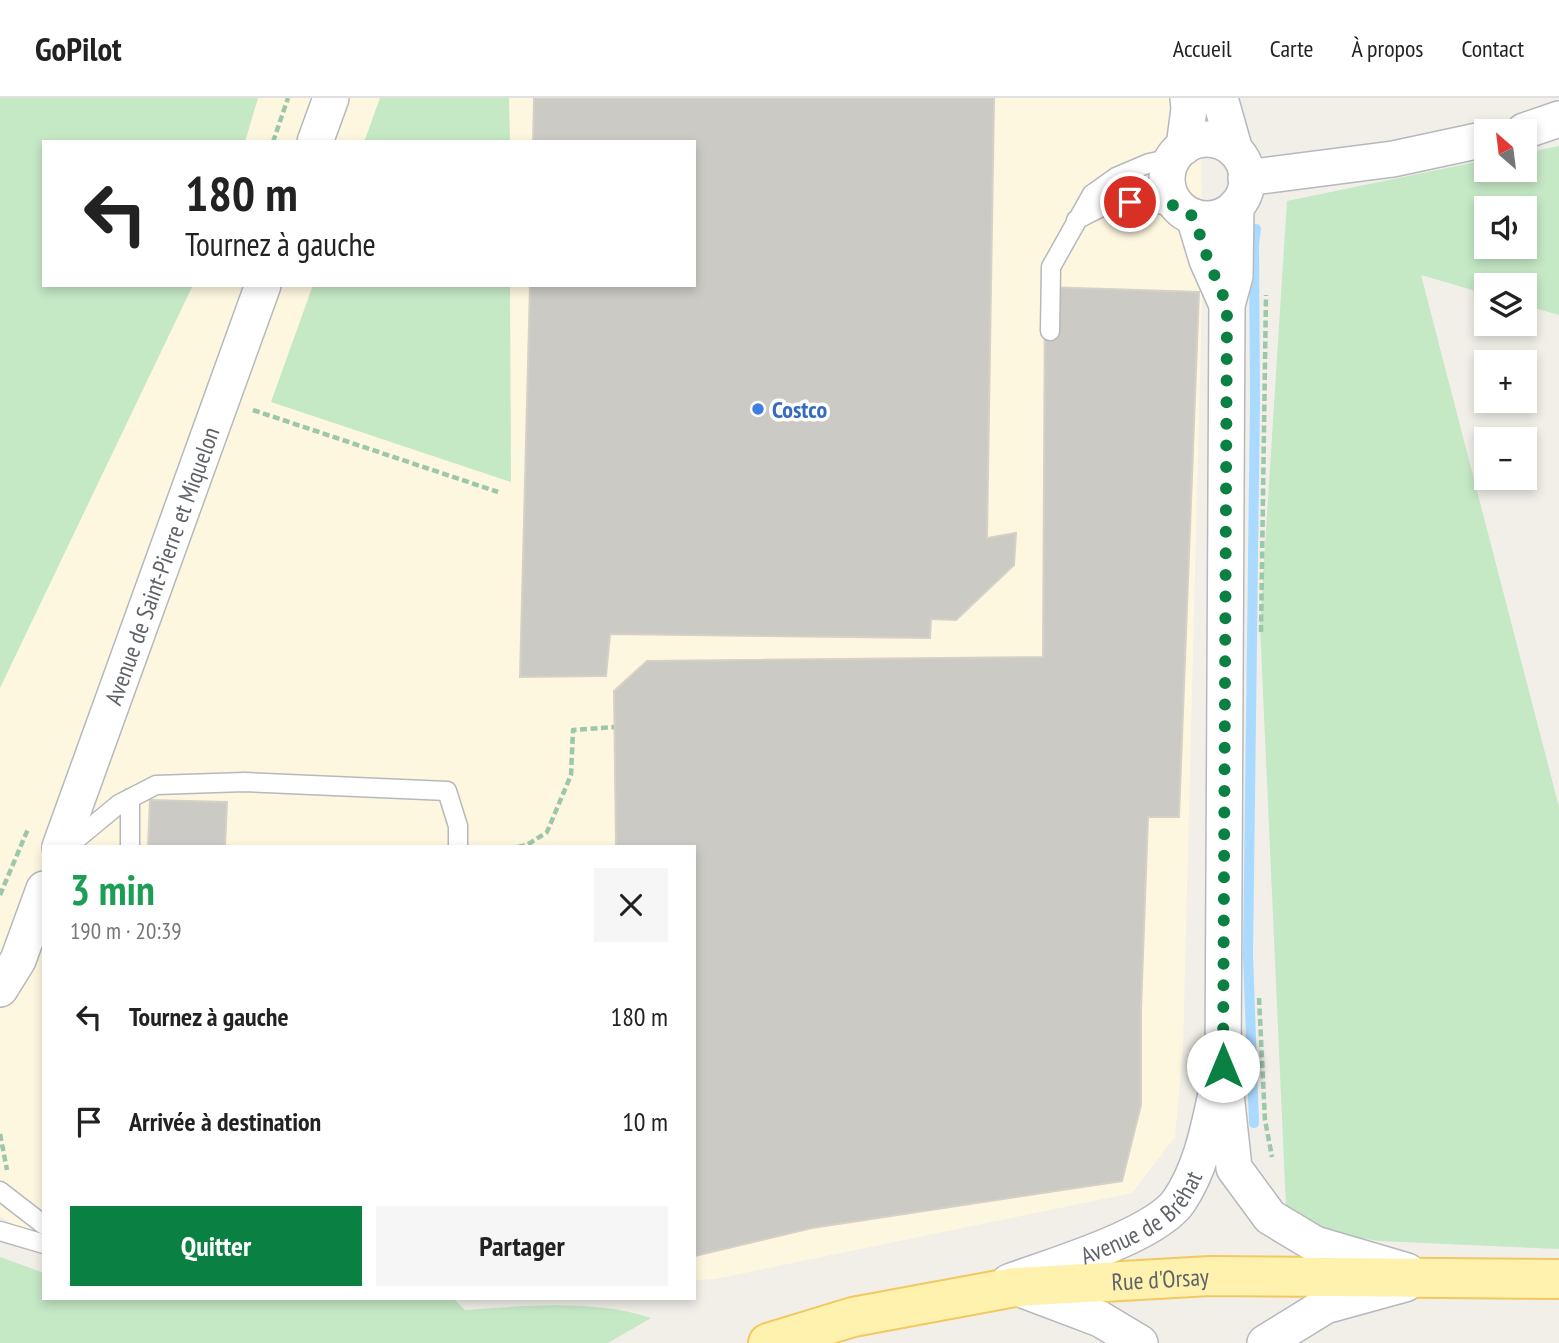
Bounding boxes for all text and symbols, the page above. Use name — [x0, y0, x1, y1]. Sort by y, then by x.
text: GoPilot — [35, 27, 122, 70]
text: Accueil — [1173, 33, 1232, 64]
text: Carte — [1270, 33, 1313, 64]
text: À propos — [1351, 33, 1423, 64]
text: Contact — [1461, 33, 1524, 64]
north arrow — [1474, 119, 1536, 182]
map controls — [1474, 119, 1537, 490]
text: 180 m — [185, 161, 298, 225]
icon: left — [70, 168, 161, 259]
pin — [1100, 172, 1160, 232]
icon: arrive — [1111, 183, 1149, 221]
button: sound — [1474, 196, 1537, 259]
text: Tournez à gauche — [185, 223, 376, 265]
button: layers — [1474, 273, 1537, 336]
button: + — [1474, 350, 1537, 413]
place label: Costco — [772, 394, 827, 425]
marker: Costco — [750, 401, 766, 417]
street label: Avenue de Saint-Pierre et Miquelon — [97, 423, 226, 709]
button: − — [1474, 427, 1537, 490]
text: 3 min — [70, 862, 155, 917]
button: close — [594, 868, 668, 942]
text: 190 m · 20:39 — [70, 916, 182, 945]
icon: left — [70, 998, 108, 1036]
text: Tournez à gauche — [129, 1000, 289, 1033]
text: 180 m — [610, 1000, 668, 1033]
position arrow — [1186, 1029, 1260, 1103]
icon: arrive — [70, 1103, 108, 1141]
text: Arrivée à destination — [129, 1105, 321, 1138]
text: 10 m — [622, 1105, 668, 1138]
street label: Avenue de Bréhat — [1076, 1166, 1209, 1271]
button: Quitter — [70, 1206, 362, 1286]
button: Partager — [376, 1206, 668, 1286]
street label: Rue d'Orsay — [1111, 1261, 1210, 1297]

